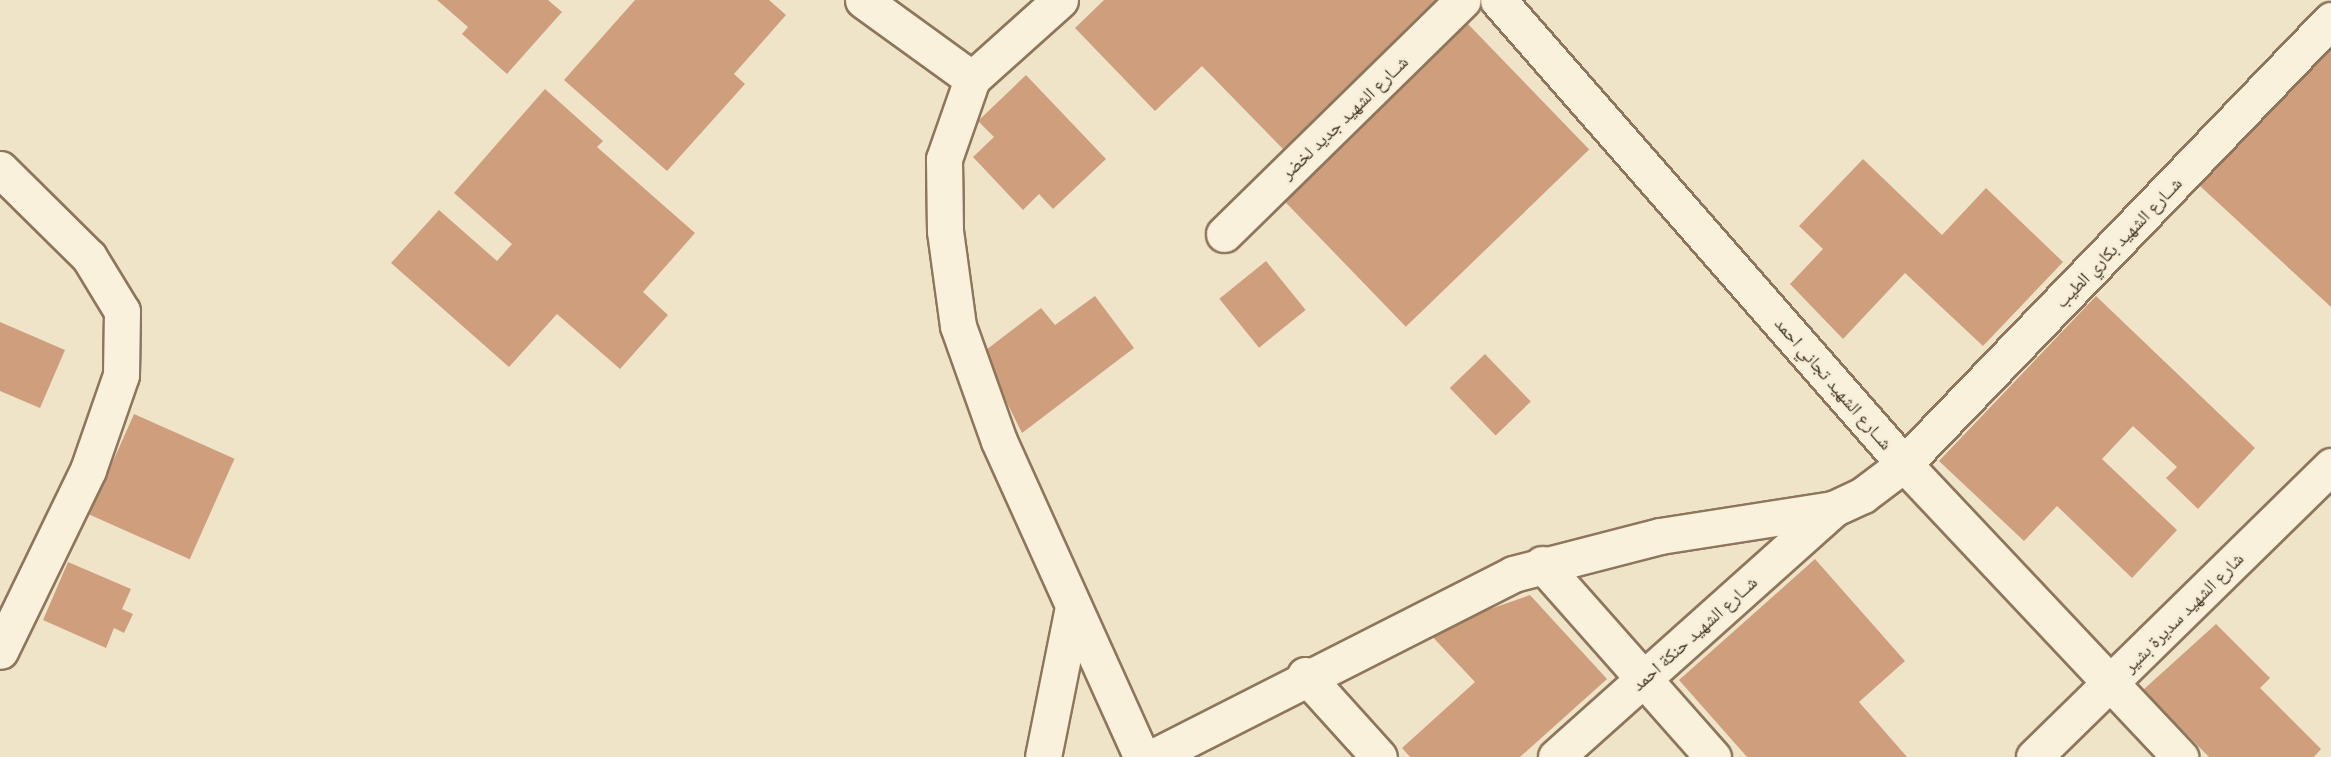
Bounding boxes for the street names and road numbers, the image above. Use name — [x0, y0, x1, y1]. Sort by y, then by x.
street label: شــارع الشهيد جديد لخضر — [1276, 51, 1412, 183]
street label: شــارع الشهيد بكاري الطيب — [2050, 172, 2186, 312]
street label: شــارع الشهيد تجاني احمد — [1771, 312, 1897, 454]
street label: شارع الشهيد سديرة بشير — [2118, 547, 2248, 677]
street label: شــارع الشهيد حنكة احمد — [1627, 571, 1761, 695]

